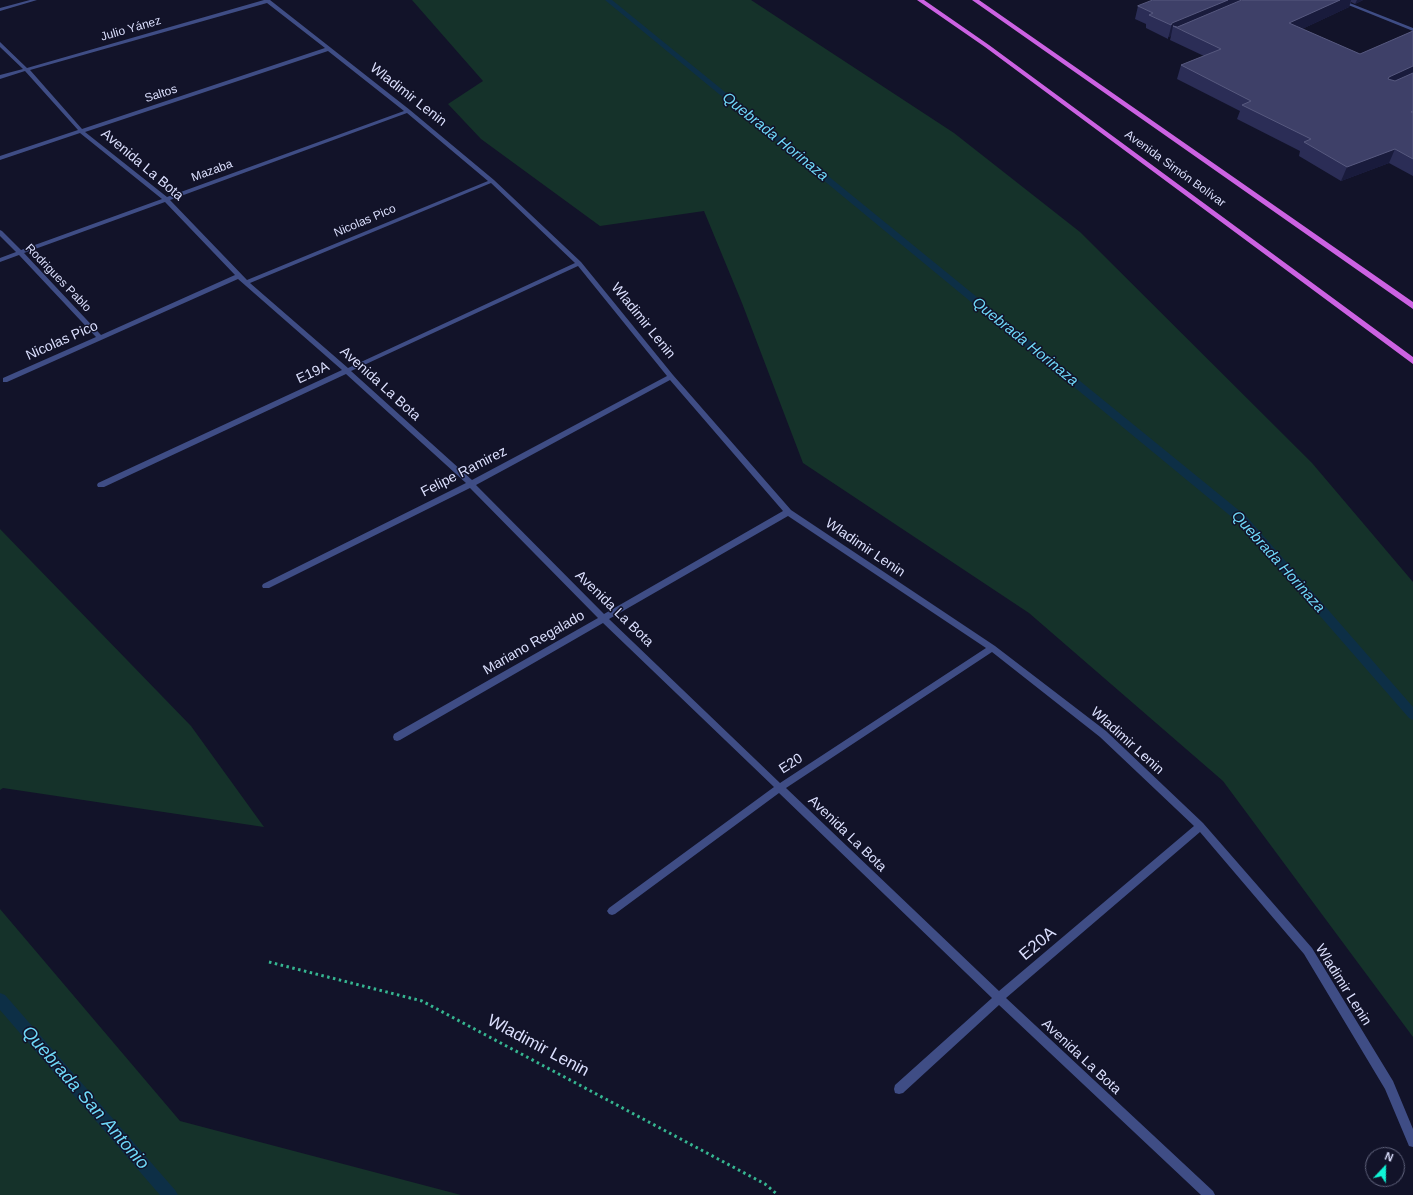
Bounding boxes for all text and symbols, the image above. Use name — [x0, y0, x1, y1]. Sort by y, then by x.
street label: Julio Yánez — [99, 14, 163, 44]
street label: Wladimir Lenin — [366, 60, 450, 130]
street label: Saltos — [143, 82, 179, 106]
water label: Quebrada Horinaza — [718, 89, 832, 185]
street label: Avenida La Bota — [97, 126, 187, 204]
street label: Avenida Simón Bolívar — [1122, 128, 1228, 210]
street label: Mazaba — [189, 157, 235, 185]
street label: Nicolas Pico — [332, 201, 398, 241]
street label: Rodrigues Pablo — [22, 241, 94, 315]
street label: Wladimir Lenin — [607, 280, 679, 362]
water label: Quebrada Horinaza — [968, 294, 1082, 390]
street label: Nicolas Pico — [23, 318, 101, 364]
street label: Avenida La Bota — [336, 343, 424, 425]
street label: E19A — [294, 358, 332, 388]
street label: Felipe Ramirez — [418, 443, 510, 501]
water label: Quebrada Horinaza — [1228, 507, 1328, 617]
street label: Wladimir Lenin — [822, 515, 908, 581]
street label: Avenida La Bota — [571, 567, 657, 651]
street label: Mariano Regalado — [480, 607, 588, 679]
street label: Wladimir Lenin — [1087, 704, 1167, 778]
street label: E20 — [776, 750, 806, 778]
street label: Avenida La Bota — [804, 792, 890, 876]
street label: E20A — [1016, 923, 1060, 965]
street label: Wladimir Lenin — [1311, 941, 1375, 1029]
street label: Wladimir Lenin — [484, 1011, 592, 1081]
street label: Avenida La Bota — [1038, 1016, 1124, 1098]
water label: Quebrada San Antonio — [17, 1022, 153, 1174]
north arrow — [1365, 1147, 1405, 1187]
text: N — [1383, 1150, 1395, 1164]

